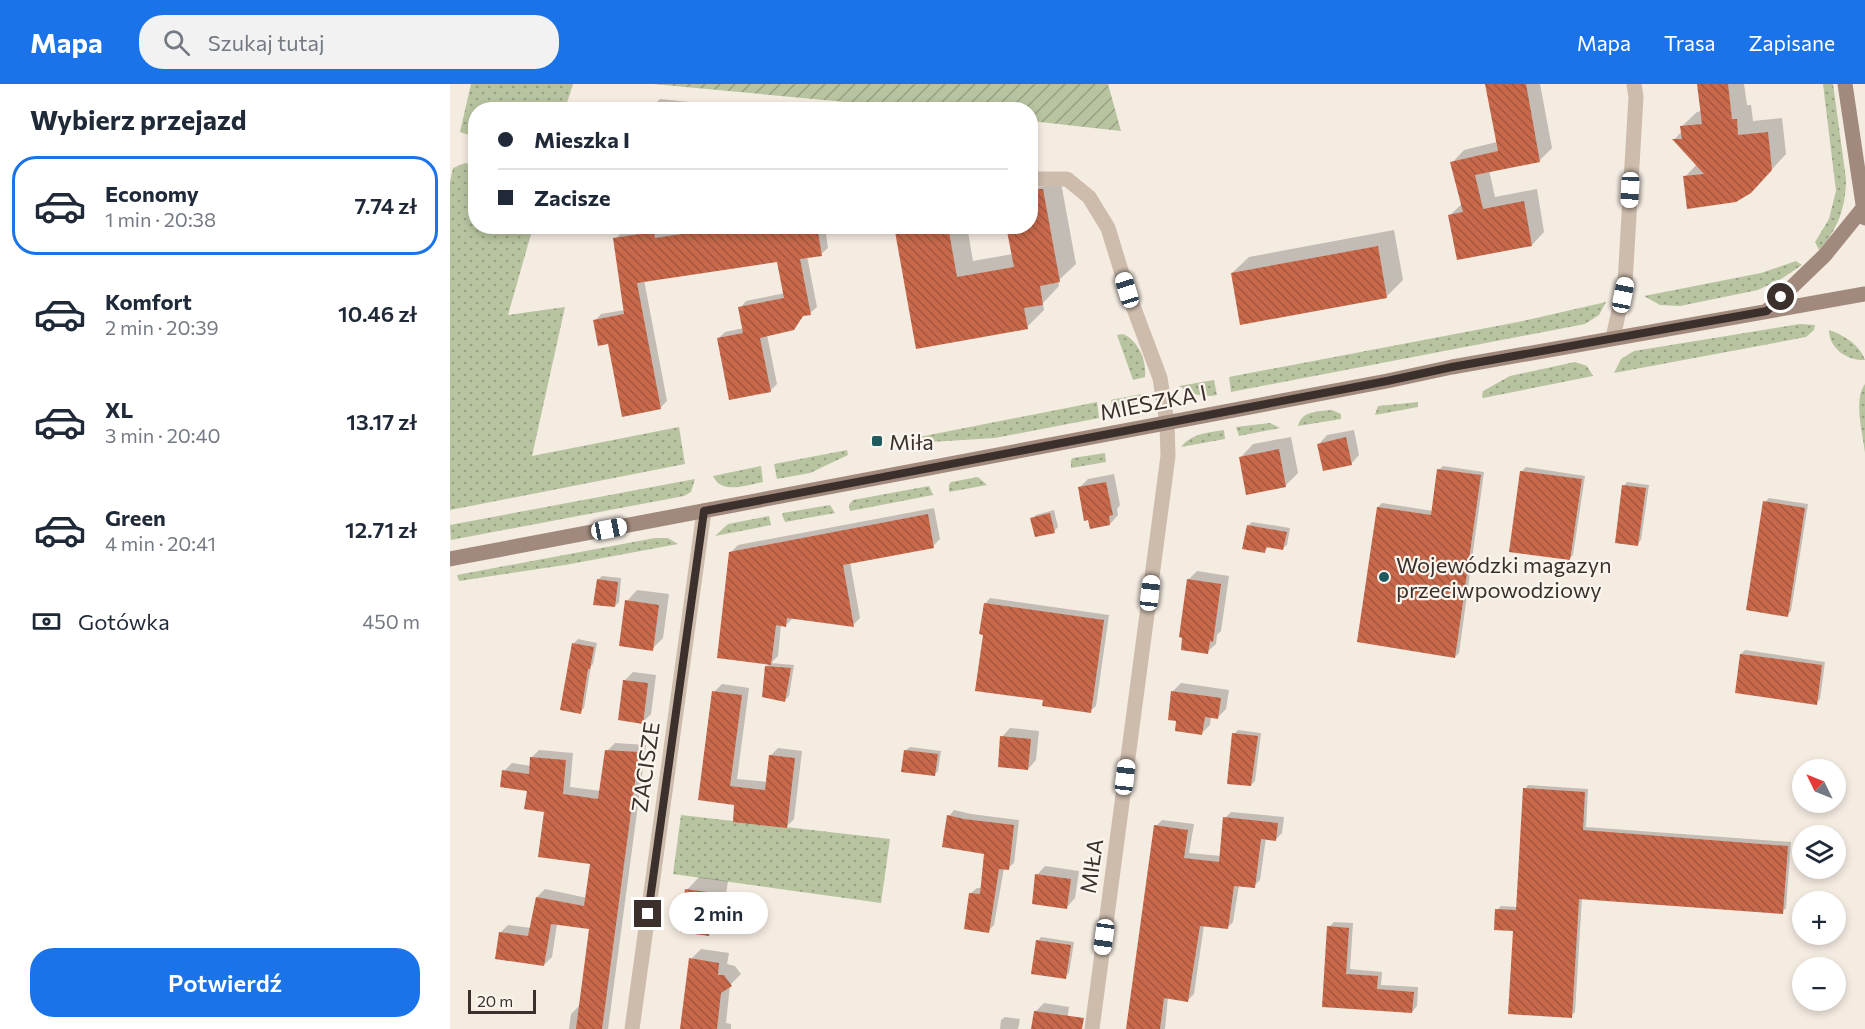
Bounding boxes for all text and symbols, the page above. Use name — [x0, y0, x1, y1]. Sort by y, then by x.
search box — [139, 15, 559, 69]
text: Mapa — [30, 25, 103, 59]
icon: search — [160, 26, 193, 59]
text: Szukaj tutaj — [208, 29, 325, 56]
text: Mapa — [1577, 30, 1631, 55]
text: Trasa — [1664, 30, 1715, 55]
text: Zapisane — [1748, 30, 1835, 55]
text: Wybierz przejazd — [30, 103, 247, 136]
text: Mieszka I — [534, 126, 630, 153]
car — [1620, 172, 1640, 208]
icon: car — [33, 179, 87, 233]
text: Economy — [105, 180, 199, 207]
text: Zacisze — [534, 184, 611, 211]
text: 7.74 zł — [354, 192, 417, 219]
text: 1 min · 20:38 — [105, 207, 216, 231]
car — [1113, 270, 1141, 310]
car — [1611, 276, 1635, 314]
route start — [1767, 283, 1794, 310]
icon: car — [33, 287, 87, 341]
text: Komfort — [105, 288, 192, 315]
text: 10.46 zł — [338, 300, 417, 327]
text: 2 min · 20:39 — [105, 315, 219, 339]
street label: MIESZKA I — [1097, 378, 1209, 426]
icon: car — [33, 395, 87, 449]
text: XL — [105, 396, 133, 423]
text: 13.17 zł — [346, 408, 417, 435]
text: 3 min · 20:40 — [105, 423, 221, 447]
place label: Miła — [889, 428, 934, 455]
marker: Miła — [870, 434, 884, 448]
icon: car — [33, 503, 87, 557]
text: Green — [105, 504, 166, 531]
text: 12.71 zł — [345, 516, 417, 543]
car — [590, 517, 628, 541]
text: 4 min · 20:41 — [105, 531, 216, 555]
place label: Wojewódzki magazyn przeciwpowodziowy — [1396, 551, 1612, 603]
marker: Wojewódzki magazyn przeciwpowodziowy — [1377, 570, 1391, 584]
car — [1139, 574, 1161, 612]
icon: cash — [30, 605, 63, 638]
text: Gotówka — [78, 608, 170, 635]
text: 450 m — [362, 609, 420, 633]
street label: ZACISZE — [625, 720, 665, 814]
car — [1114, 758, 1136, 796]
north arrow — [1792, 759, 1846, 813]
map controls — [1792, 759, 1846, 1011]
button: layers — [1792, 825, 1846, 879]
street label: MIŁA — [1074, 837, 1108, 895]
button: + — [1792, 891, 1846, 945]
callout: 2 min — [669, 893, 768, 935]
route end — [634, 900, 661, 927]
text: 2 min — [694, 901, 743, 925]
car — [1093, 918, 1115, 956]
button: Potwierdź — [30, 948, 420, 1017]
button: − — [1792, 957, 1846, 1011]
scale bar — [468, 987, 536, 1014]
text: 20 m — [477, 991, 513, 1010]

